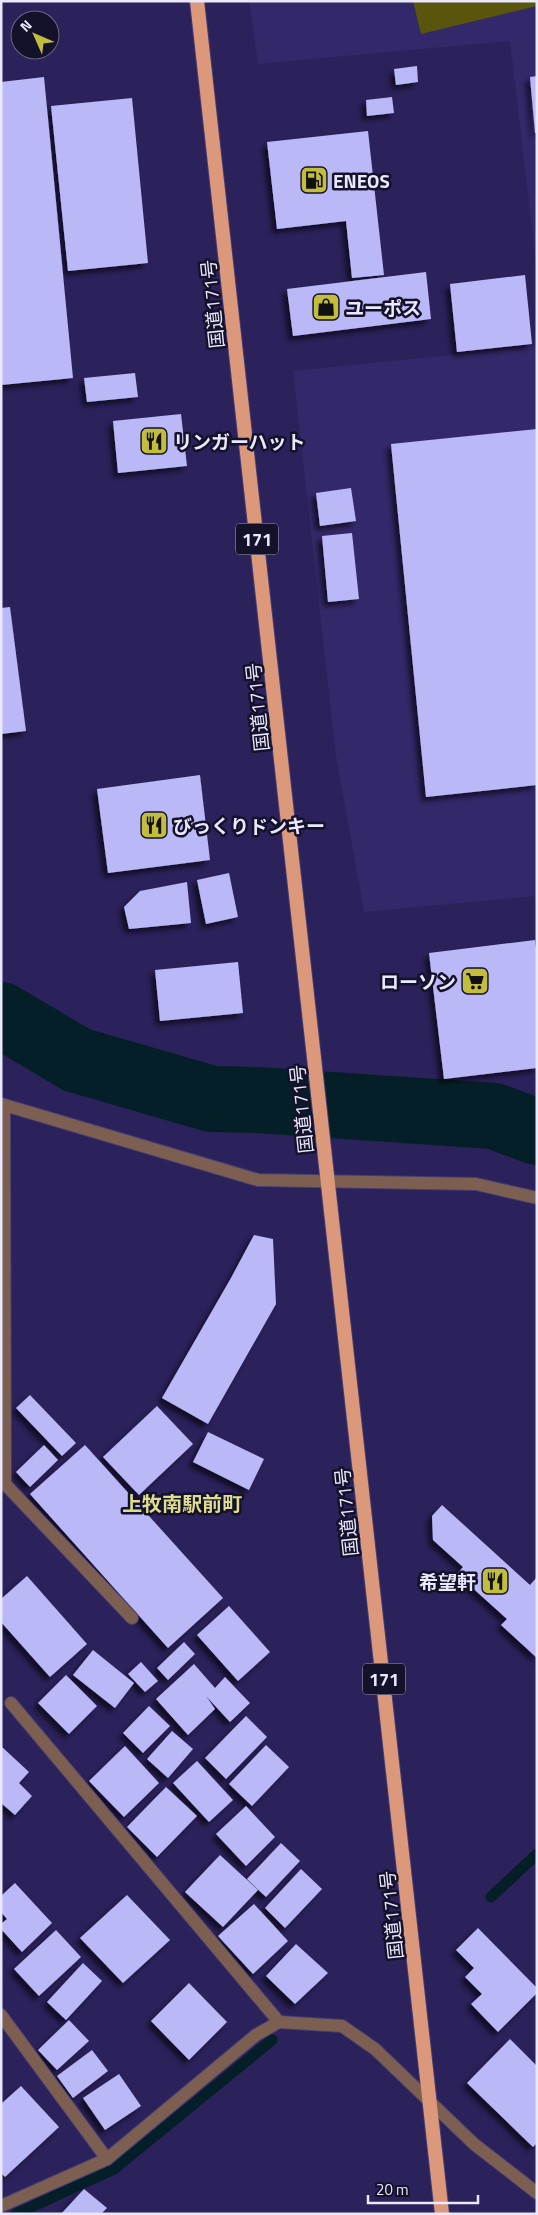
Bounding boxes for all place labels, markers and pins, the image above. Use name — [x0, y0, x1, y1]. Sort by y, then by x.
fuel station icon: ENEOS — [299, 165, 329, 195]
place label: ENEOS — [333, 166, 390, 195]
shop icon: ユーポス — [311, 292, 341, 322]
place label: ユーポス — [345, 293, 421, 322]
restaurant icon: リンガーハット — [139, 426, 169, 456]
place label: リンガーハット — [173, 427, 306, 456]
restaurant icon: びっくりドンキー — [139, 810, 169, 840]
place label: びっくりドンキー — [173, 811, 325, 840]
supermarket icon: ローソン — [460, 966, 490, 996]
place label: ローソン — [380, 967, 456, 996]
restaurant icon: 希望軒 — [480, 1566, 510, 1596]
place label: 希望軒 — [419, 1567, 476, 1596]

